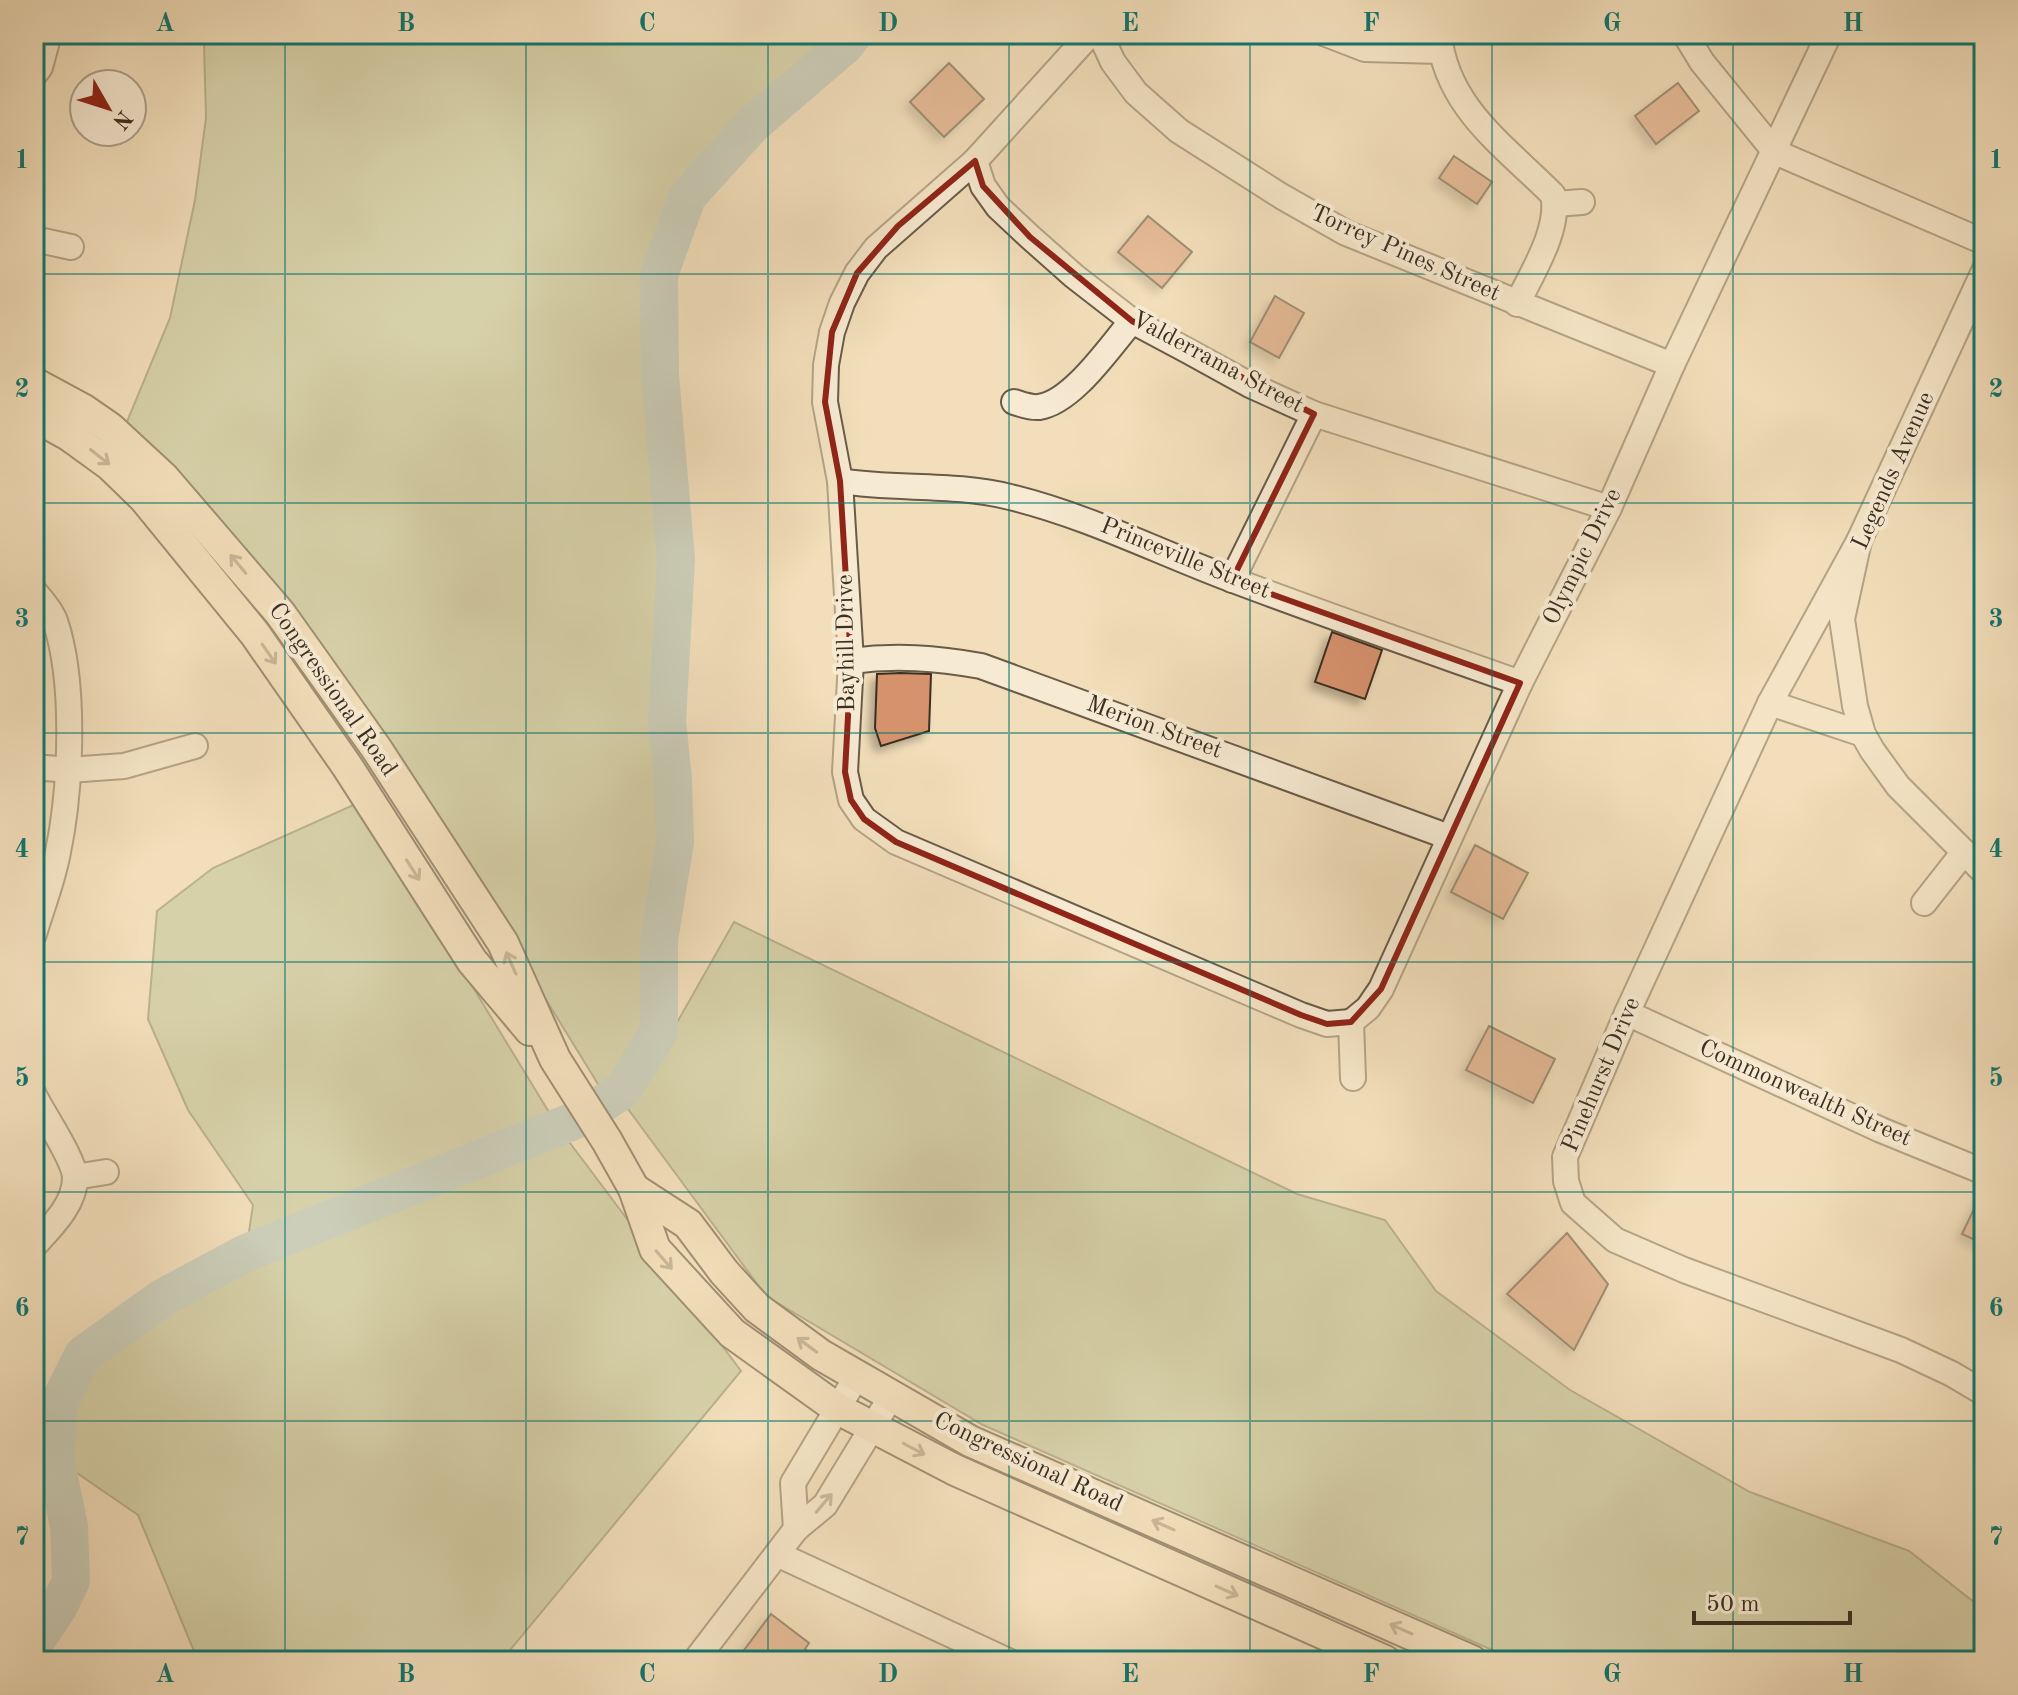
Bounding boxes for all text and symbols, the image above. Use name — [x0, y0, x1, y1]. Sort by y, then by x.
text: A — [155, 11, 175, 37]
text: B — [397, 11, 415, 37]
text: C — [638, 11, 656, 37]
text: D — [878, 11, 898, 37]
text: E — [1121, 11, 1139, 37]
text: F — [1362, 11, 1380, 37]
text: G — [1603, 11, 1621, 37]
text: H — [1842, 11, 1864, 37]
north arrow — [68, 68, 148, 148]
text: N — [108, 106, 136, 133]
text: 1 — [14, 148, 30, 174]
text: 1 — [1988, 148, 2004, 174]
street label: Torrey Pines Street — [1306, 201, 1504, 307]
street label: Valderrama Street — [1127, 308, 1307, 418]
text: 2 — [14, 377, 30, 403]
text: 2 — [1988, 377, 2004, 403]
street label: Legends Avenue — [1848, 388, 1940, 554]
one-way arrow — [89, 449, 110, 466]
street label: Olympic Drive — [1540, 485, 1626, 629]
street label: Princeville Street — [1097, 514, 1273, 604]
one-way arrow — [229, 555, 247, 575]
street label: Bayhill Drive — [834, 574, 860, 712]
street label: Congressional Road — [263, 599, 401, 781]
text: 3 — [14, 607, 30, 633]
text: 3 — [1988, 607, 2004, 633]
one-way arrow — [261, 643, 277, 665]
street label: Merion Street — [1083, 692, 1225, 764]
text: 4 — [14, 837, 30, 863]
text: 4 — [1988, 837, 2004, 863]
one-way arrow — [406, 858, 422, 881]
one-way arrow — [503, 951, 518, 976]
street label: Pinehurst Drive — [1559, 994, 1645, 1156]
street label: Commonwealth Street — [1695, 1036, 1915, 1152]
text: 5 — [14, 1066, 30, 1092]
text: 5 — [1988, 1066, 2004, 1092]
one-way arrow — [655, 1249, 673, 1270]
text: 6 — [14, 1296, 30, 1322]
text: 6 — [1988, 1296, 2004, 1322]
one-way arrow — [796, 1336, 818, 1353]
street label: Congressional Road — [930, 1409, 1126, 1517]
one-way arrow — [902, 1441, 925, 1457]
one-way arrow — [815, 1493, 833, 1513]
one-way arrow — [1151, 1517, 1175, 1532]
text: 7 — [14, 1525, 30, 1551]
text: 7 — [1988, 1525, 2004, 1551]
scale bar — [1694, 1575, 1850, 1625]
one-way arrow — [1214, 1584, 1239, 1599]
text: 50 m — [1706, 1593, 1760, 1617]
one-way arrow — [1389, 1621, 1414, 1636]
text: A — [155, 1662, 175, 1688]
text: B — [397, 1662, 415, 1688]
text: C — [638, 1662, 656, 1688]
text: D — [878, 1662, 898, 1688]
text: E — [1121, 1662, 1139, 1688]
text: F — [1362, 1662, 1380, 1688]
text: G — [1603, 1662, 1621, 1688]
text: H — [1842, 1662, 1864, 1688]

